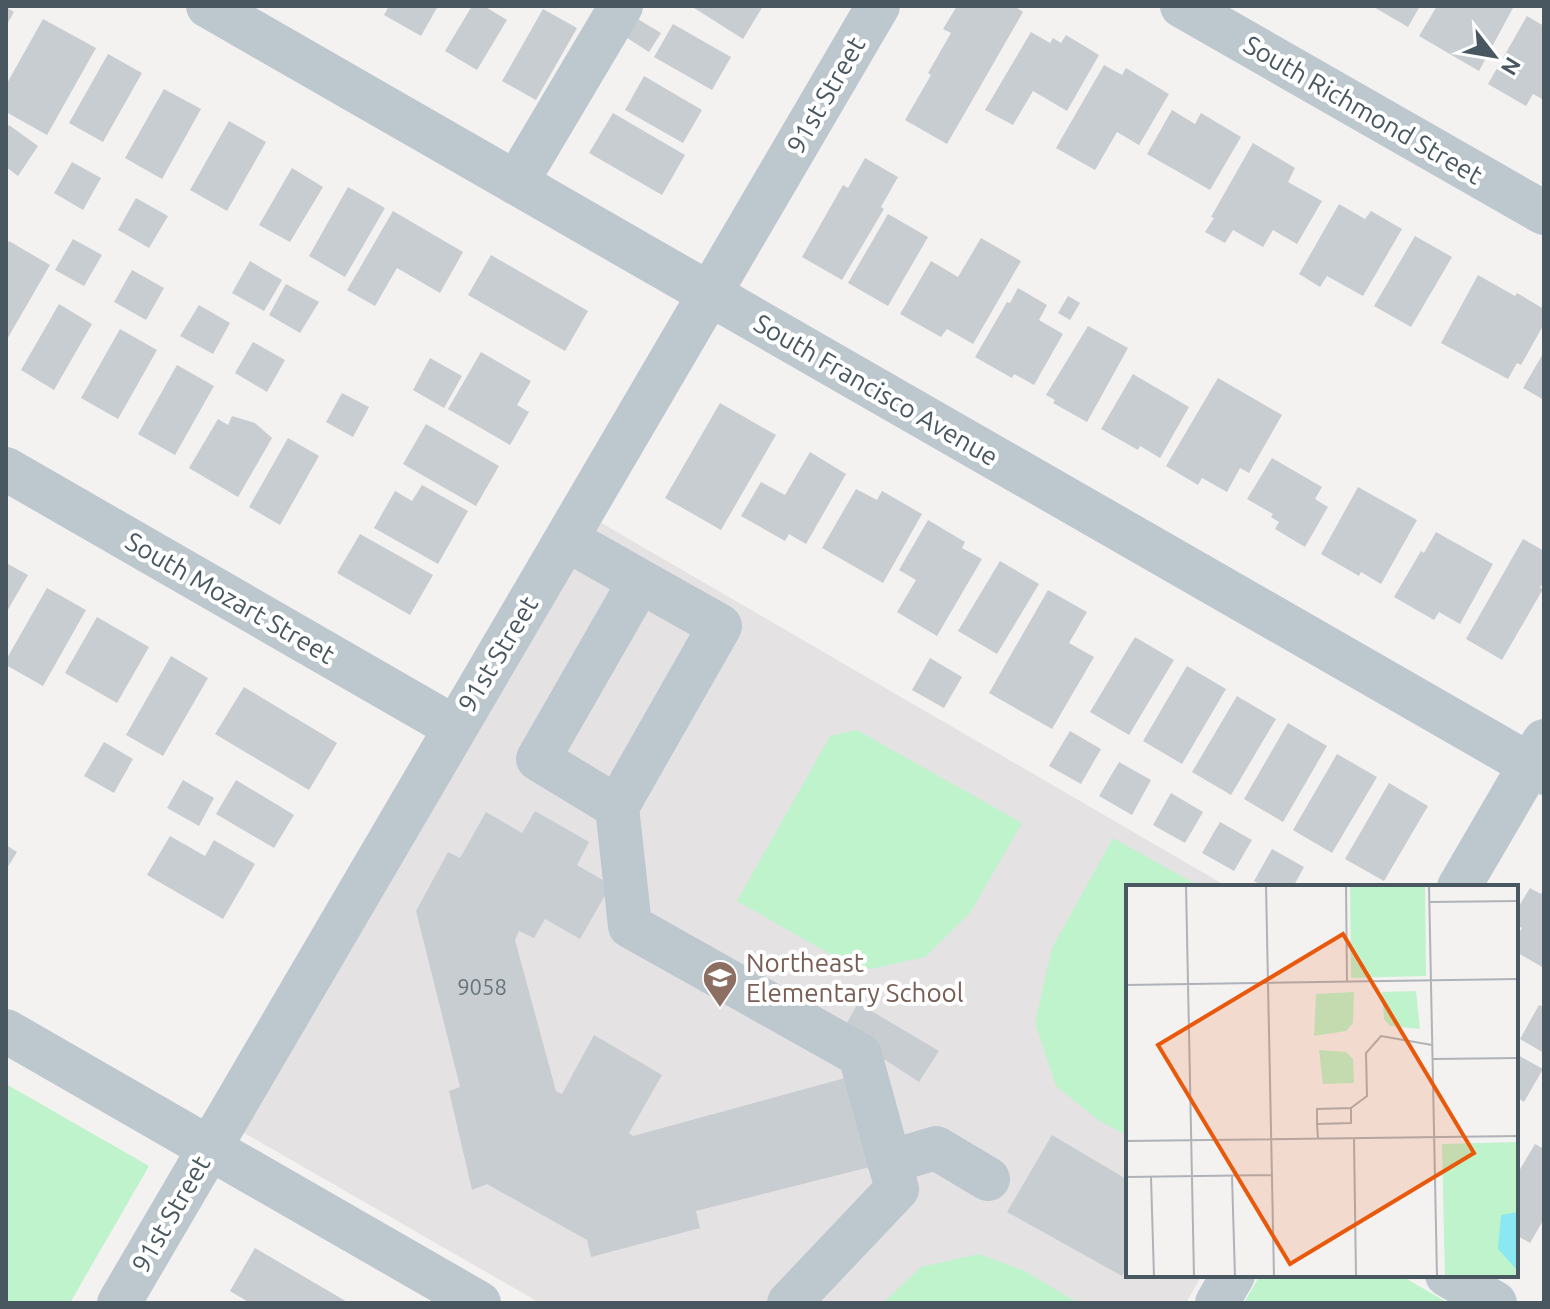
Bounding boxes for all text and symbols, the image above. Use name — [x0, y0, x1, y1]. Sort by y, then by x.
north arrow — [1454, 16, 1534, 96]
street label: South Richmond Street — [1239, 29, 1488, 190]
street label: 91st Street — [781, 31, 870, 158]
text: N — [1497, 53, 1527, 80]
street label: South Francisco Avenue — [749, 308, 1003, 471]
street label: South Mozart Street — [121, 526, 340, 669]
street label: 91st Street — [452, 591, 543, 717]
inset map — [1126, 885, 1518, 1277]
place label: Northeast Elementary School — [746, 948, 964, 1007]
school or university icon: Northeast Elementary School — [701, 959, 739, 1009]
house number: 9058 — [457, 974, 507, 999]
street label: 91st Street — [126, 1150, 215, 1277]

